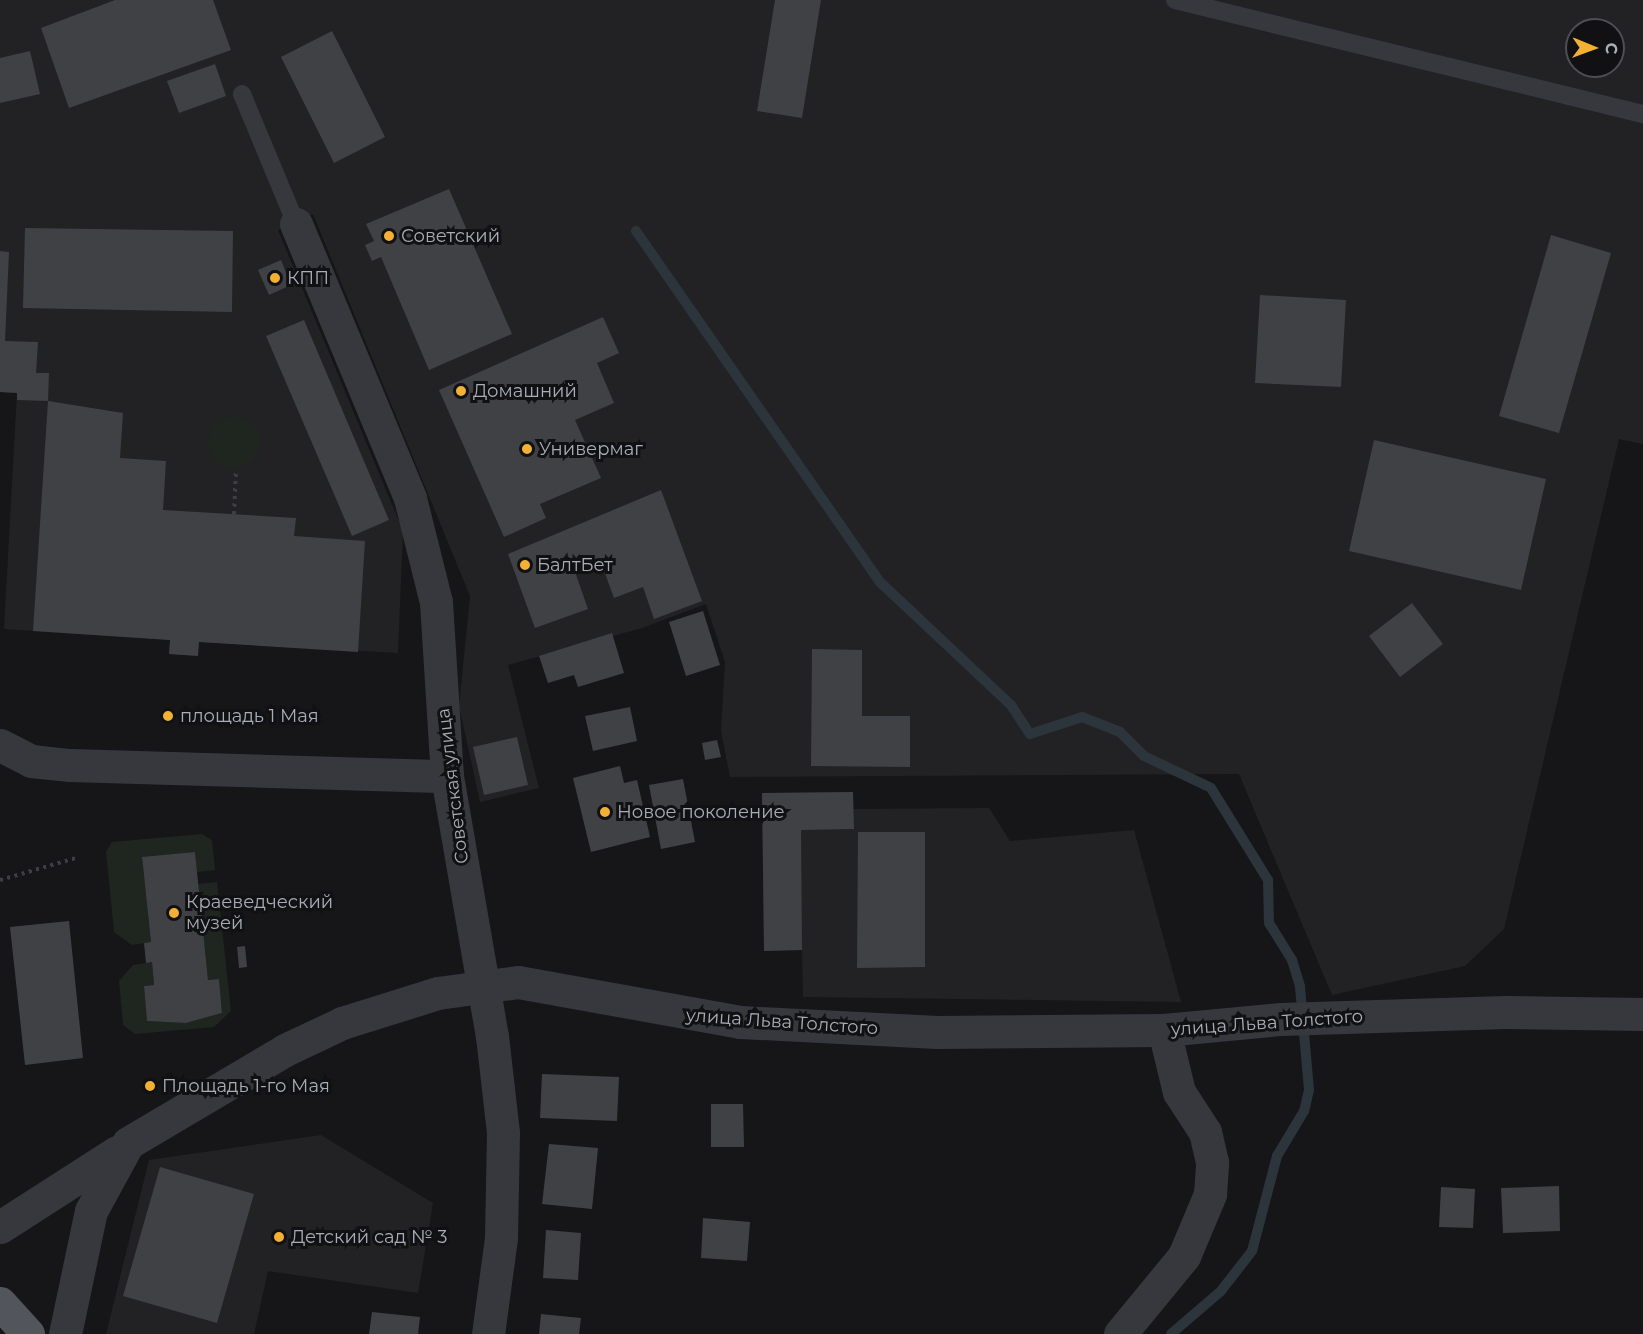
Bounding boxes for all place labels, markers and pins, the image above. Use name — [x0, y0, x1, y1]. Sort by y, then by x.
place label: Советский — [401, 225, 500, 247]
marker: Советский — [382, 229, 396, 243]
place label: КПП — [287, 267, 329, 289]
marker: КПП — [268, 271, 282, 285]
place label: Домашний — [473, 380, 577, 402]
marker: Домашний — [454, 384, 468, 398]
place label: Универмаг — [539, 438, 643, 460]
marker: Универмаг — [520, 442, 534, 456]
place label: БалтБет — [537, 554, 613, 576]
marker: БалтБет — [518, 558, 532, 572]
place label: площадь 1 Мая — [180, 705, 319, 727]
marker: площадь 1 Мая — [161, 709, 175, 723]
place label: Новое поколение — [617, 801, 785, 823]
marker: Новое поколение — [598, 805, 612, 819]
place label: Краеведческий музей — [186, 892, 333, 934]
marker: Краеведческий музей — [167, 906, 181, 920]
place label: Площадь 1-го Мая — [162, 1075, 330, 1097]
marker: Площадь 1-го Мая — [143, 1079, 157, 1093]
place label: Детский сад № 3 — [291, 1226, 447, 1248]
marker: Детский сад № 3 — [272, 1230, 286, 1244]

